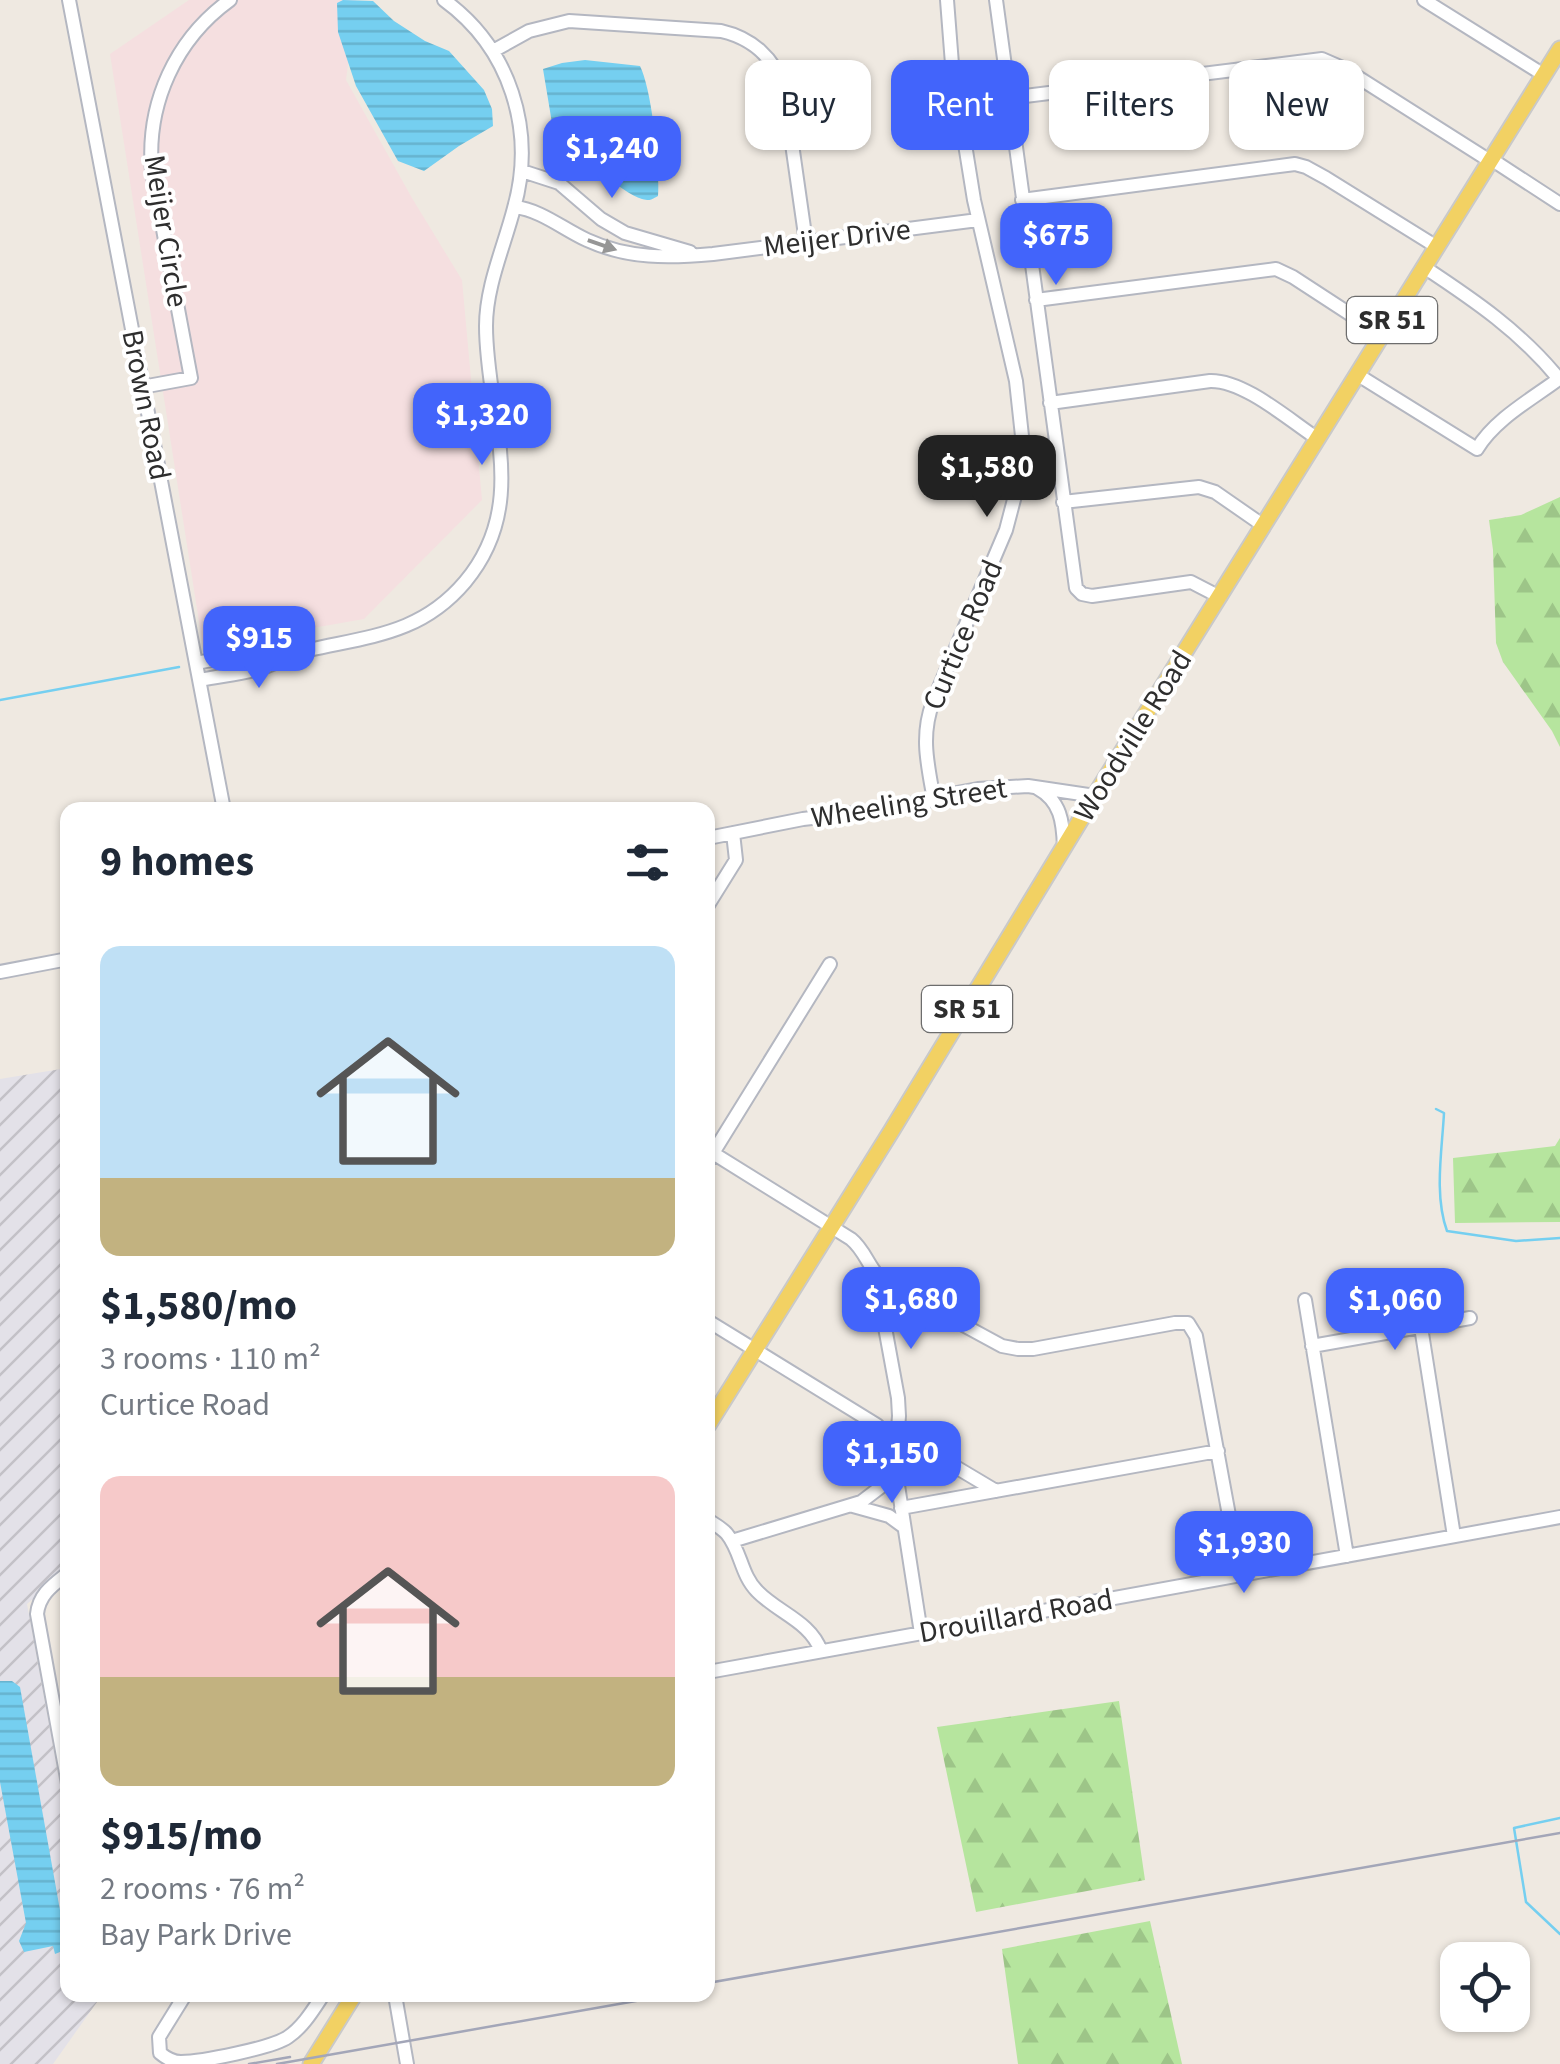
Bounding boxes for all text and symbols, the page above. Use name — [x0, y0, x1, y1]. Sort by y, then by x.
chip: Buy — [745, 60, 871, 150]
chip: Rent — [891, 60, 1029, 150]
chip: Filters — [1049, 60, 1209, 150]
chip: New — [1229, 60, 1364, 150]
pin: $1,240 — [531, 116, 693, 201]
text: $1,240 — [565, 125, 659, 171]
street label: Meijer Circle — [133, 152, 199, 310]
pin: $675 — [997, 203, 1115, 288]
street label: Meijer Drive — [761, 208, 913, 268]
text: $675 — [1022, 212, 1090, 258]
one-way arrow — [588, 239, 618, 254]
road number: SR 51 — [1347, 297, 1437, 343]
street label: Brown Road — [110, 326, 182, 484]
pin: $1,320 — [401, 383, 563, 468]
text: $1,320 — [435, 392, 529, 438]
pin: $1,580 — [906, 435, 1068, 520]
text: $1,580 — [940, 444, 1034, 490]
street label: Curtice Road — [912, 553, 1014, 717]
pin: $915 — [200, 606, 318, 691]
text: $915 — [225, 615, 293, 661]
street label: Woodville Road — [1063, 642, 1203, 830]
street label: Wheeling Street — [808, 766, 1010, 840]
text: 9 homes — [100, 832, 254, 892]
icon: filters — [620, 835, 675, 890]
road number: SR 51 — [922, 986, 1012, 1032]
icon: home — [298, 1011, 478, 1191]
pin: $1,680 — [830, 1267, 992, 1352]
pin: $1,060 — [1314, 1268, 1476, 1353]
text: $1,580/mo — [100, 1276, 297, 1336]
text: $1,680 — [864, 1276, 958, 1322]
text: $1,060 — [1348, 1277, 1442, 1323]
text: 3 rooms · 110 m² — [100, 1336, 321, 1382]
text: Curtice Road — [100, 1382, 270, 1428]
pin: $1,150 — [811, 1421, 973, 1506]
text: $1,150 — [845, 1430, 939, 1476]
pin: $1,930 — [1163, 1511, 1325, 1596]
text: $1,930 — [1197, 1520, 1291, 1566]
icon: home — [298, 1541, 478, 1721]
street label: Drouillard Road — [916, 1578, 1116, 1654]
text: $915/mo — [100, 1806, 262, 1866]
text: 2 rooms · 76 m² — [100, 1866, 305, 1912]
text: Bay Park Drive — [100, 1912, 292, 1958]
map controls — [1440, 1942, 1530, 2032]
button: locate — [1440, 1942, 1530, 2032]

